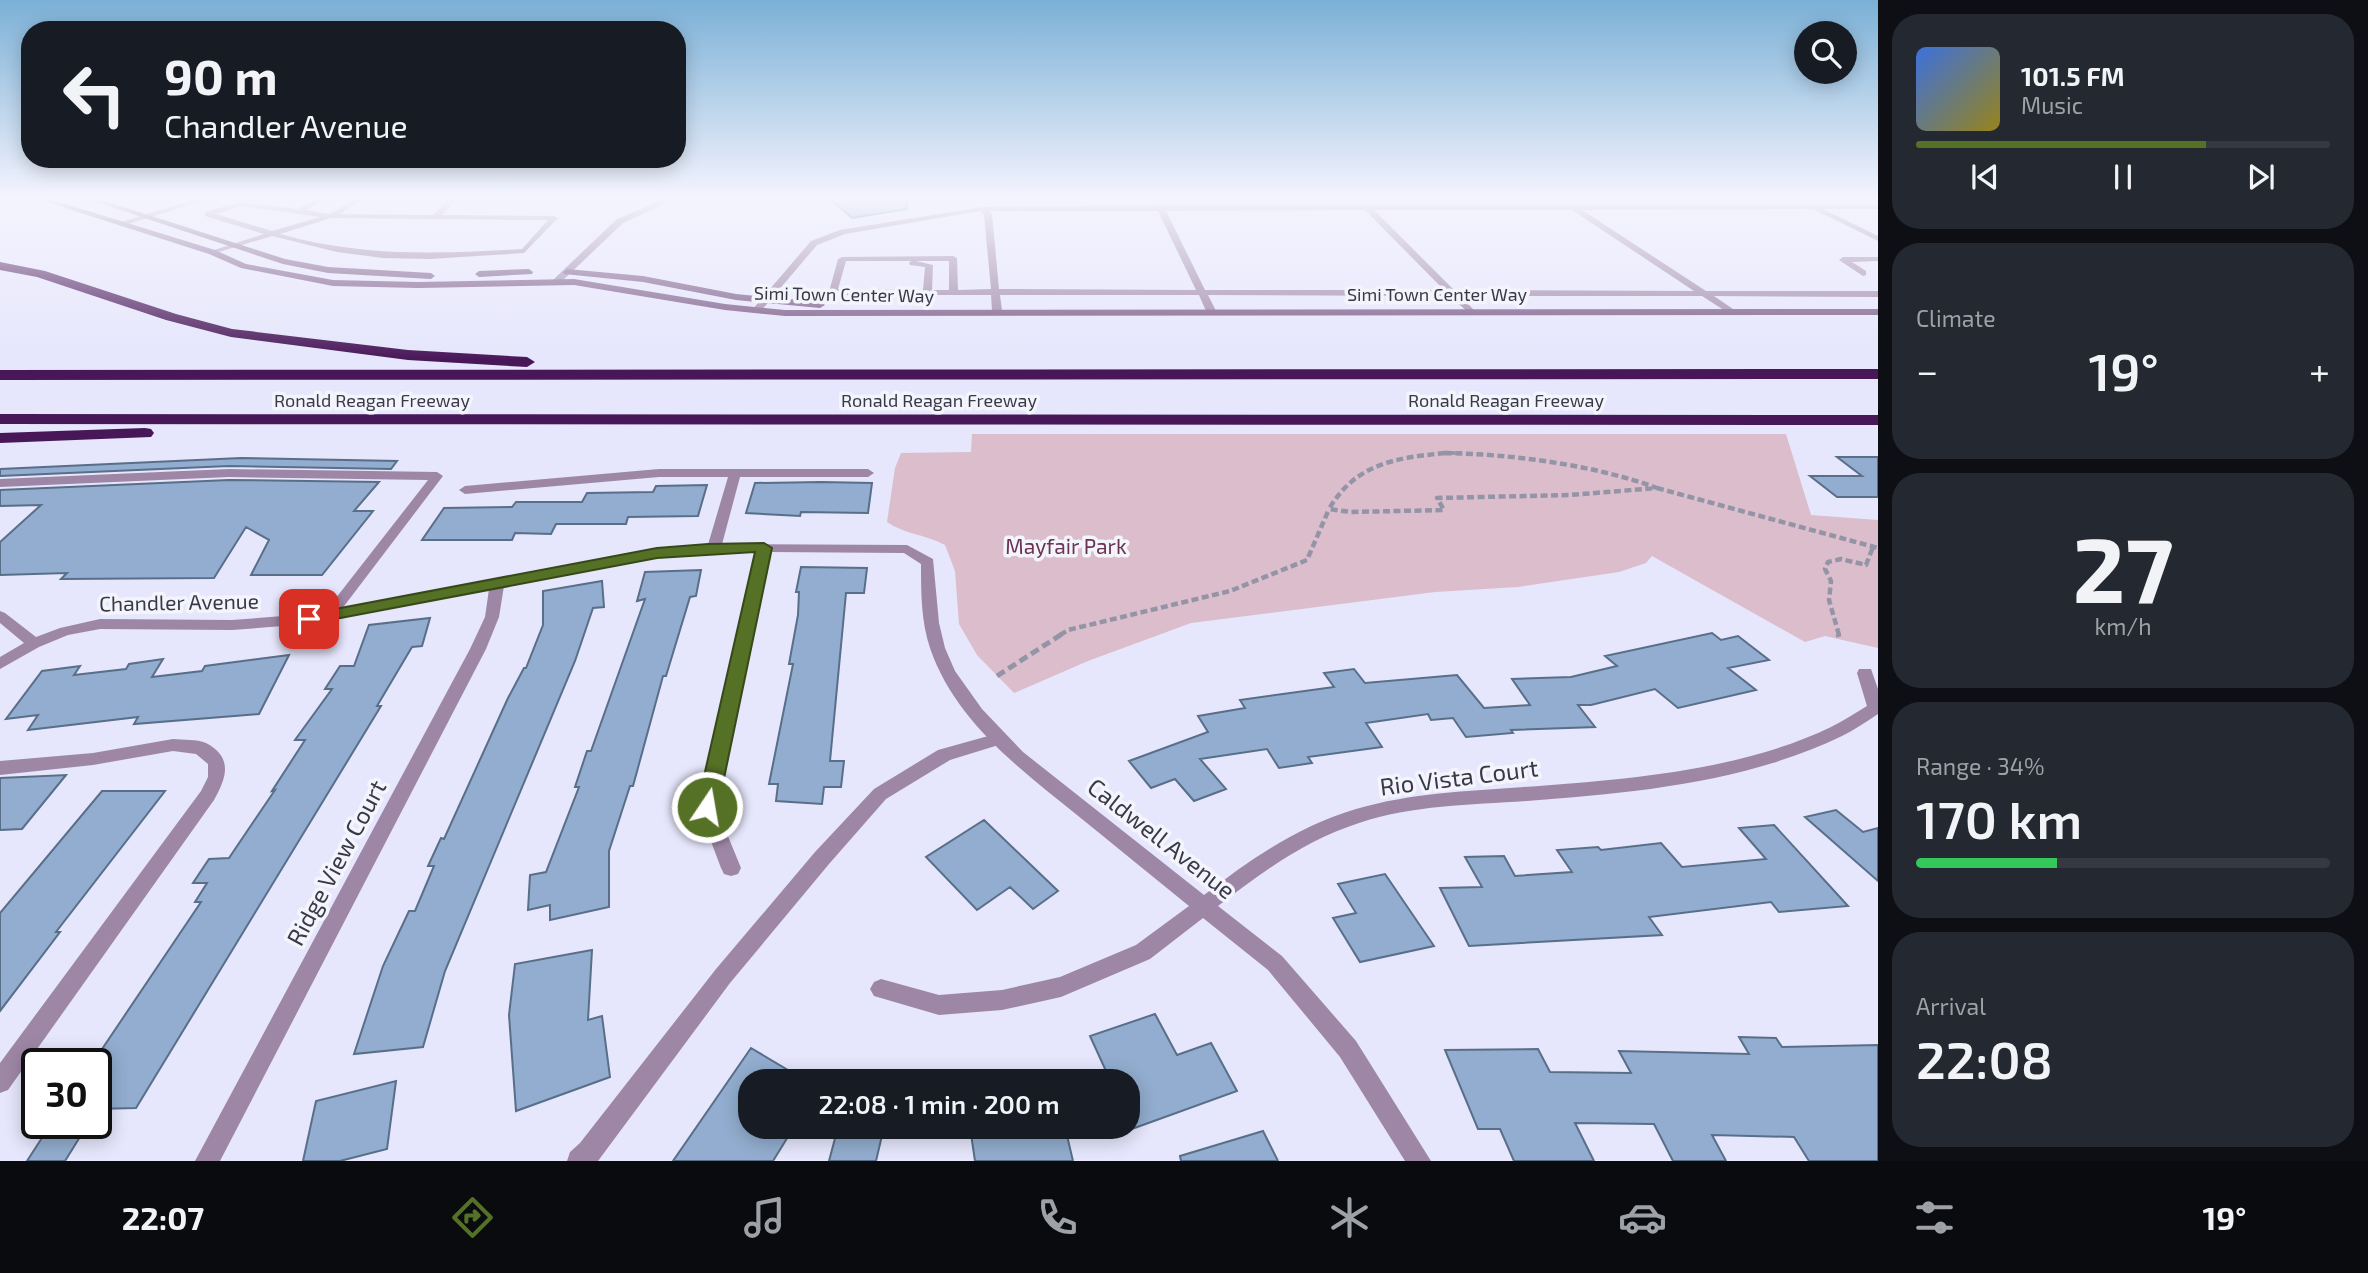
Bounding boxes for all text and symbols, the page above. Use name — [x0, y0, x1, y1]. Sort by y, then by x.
map controls — [1794, 21, 1857, 84]
button: search — [1794, 21, 1857, 84]
text: 90 m — [164, 46, 278, 105]
icon: left — [49, 49, 140, 140]
text: 101.5 FM — [2021, 60, 2124, 91]
text: Music — [2021, 91, 2083, 119]
text: Chandler Avenue — [164, 106, 408, 144]
icon: previous — [1966, 158, 2004, 196]
icon: pause — [2104, 158, 2142, 196]
icon: next — [2242, 158, 2280, 196]
street label: Simi Town Center Way — [754, 281, 935, 307]
street label: Simi Town Center Way — [1347, 283, 1528, 305]
text: Climate — [1916, 304, 1996, 332]
text: 19° — [2088, 339, 2159, 401]
text: − — [1916, 347, 1938, 393]
text: + — [2309, 347, 2330, 393]
street label: Ronald Reagan Freeway — [274, 389, 471, 411]
street label: Ronald Reagan Freeway — [841, 389, 1038, 411]
street label: Ronald Reagan Freeway — [1408, 389, 1605, 411]
text: 27 — [2073, 512, 2173, 621]
park label: Mayfair Park — [1005, 533, 1127, 558]
street label: Chandler Avenue — [99, 588, 259, 615]
pin — [279, 589, 339, 649]
icon: arrive — [290, 600, 328, 638]
text: km/h — [2094, 612, 2152, 640]
street label: Rio Vista Court — [1378, 752, 1540, 801]
text: Range · 34% — [1916, 752, 2044, 780]
position arrow — [670, 770, 744, 844]
street label: Caldwell Avenue — [1082, 771, 1241, 904]
street label: Ridge View Court — [280, 775, 392, 950]
text: 170 km — [1916, 787, 2082, 849]
text: Arrival — [1916, 992, 1986, 1020]
text: 22:08 — [1916, 1027, 2053, 1089]
speed limit sign: 30 — [21, 1048, 112, 1139]
text: 22:08 · 1 min · 200 m — [818, 1088, 1060, 1119]
icon: directions — [448, 1193, 497, 1242]
icon: music — [740, 1193, 789, 1242]
icon: phone — [1033, 1193, 1082, 1242]
icon: climate — [1325, 1193, 1374, 1242]
icon: car — [1618, 1193, 1667, 1242]
icon: filters — [1910, 1193, 1959, 1242]
text: 22:07 — [122, 1198, 204, 1236]
text: 19° — [2203, 1198, 2246, 1236]

